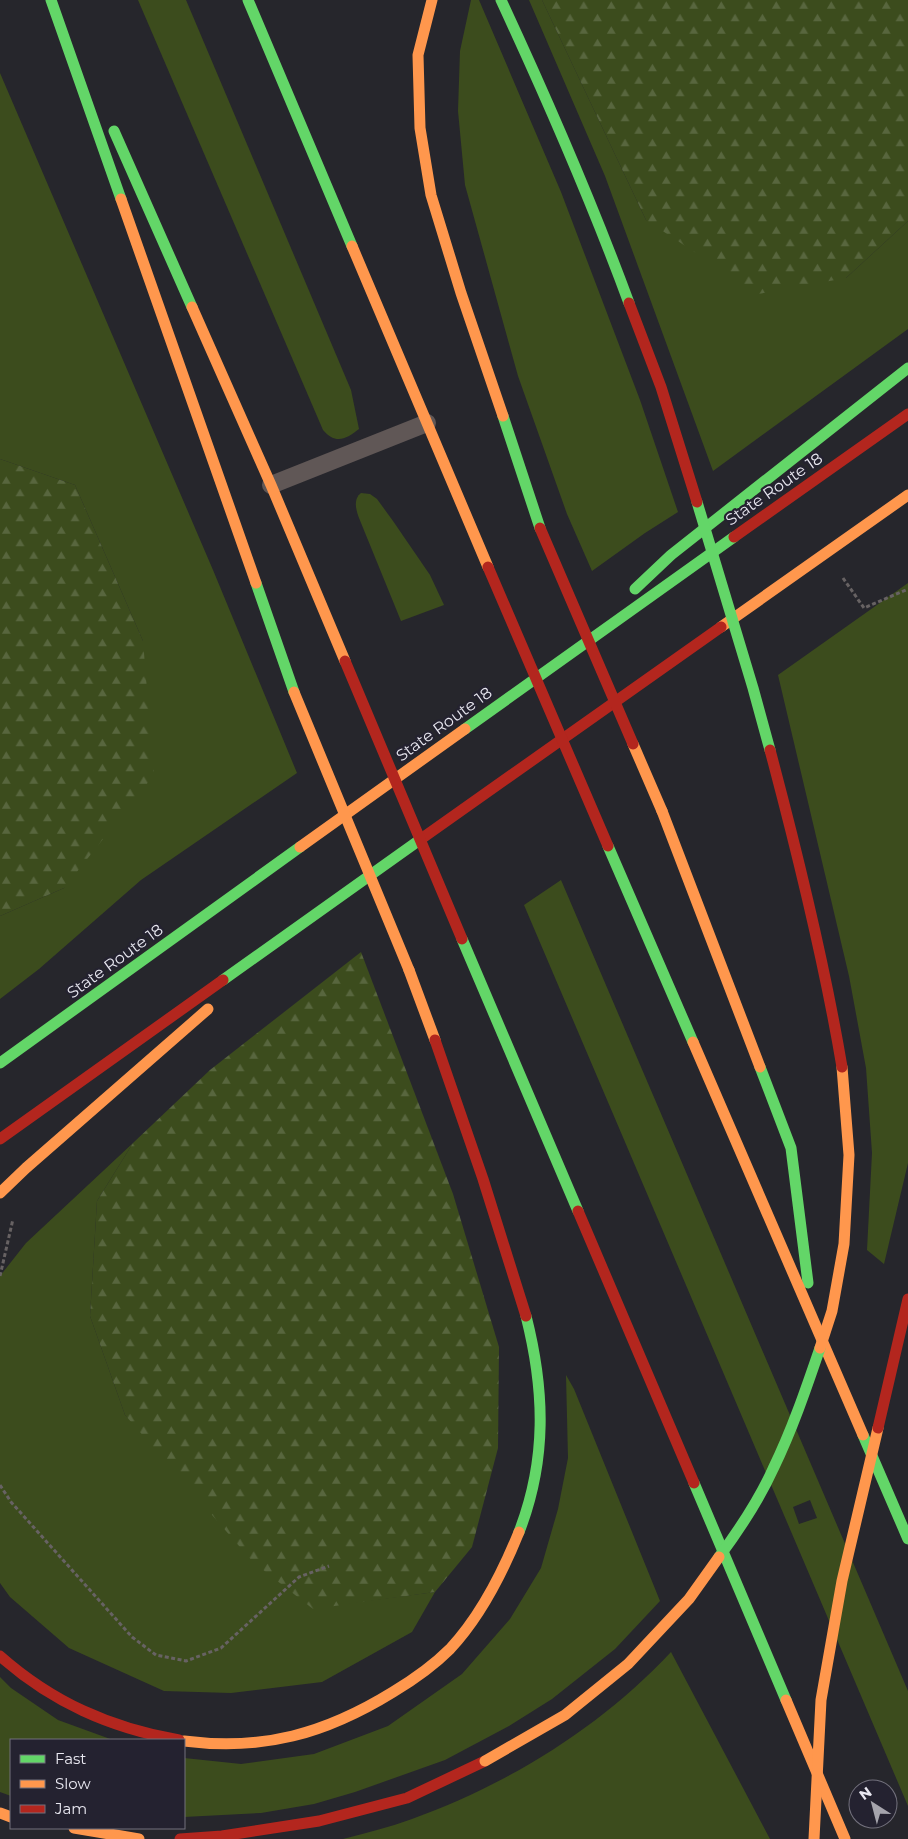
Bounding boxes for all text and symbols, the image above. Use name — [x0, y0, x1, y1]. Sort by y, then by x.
street label: State Route 18 — [722, 449, 826, 529]
street label: State Route 18 — [392, 683, 496, 765]
street label: State Route 18 — [63, 920, 167, 1002]
legend — [10, 1739, 185, 1829]
text: Fast — [55, 1749, 86, 1768]
text: Slow — [55, 1774, 91, 1793]
north arrow — [848, 1779, 898, 1829]
text: N — [855, 1783, 875, 1804]
text: Jam — [54, 1799, 87, 1818]

